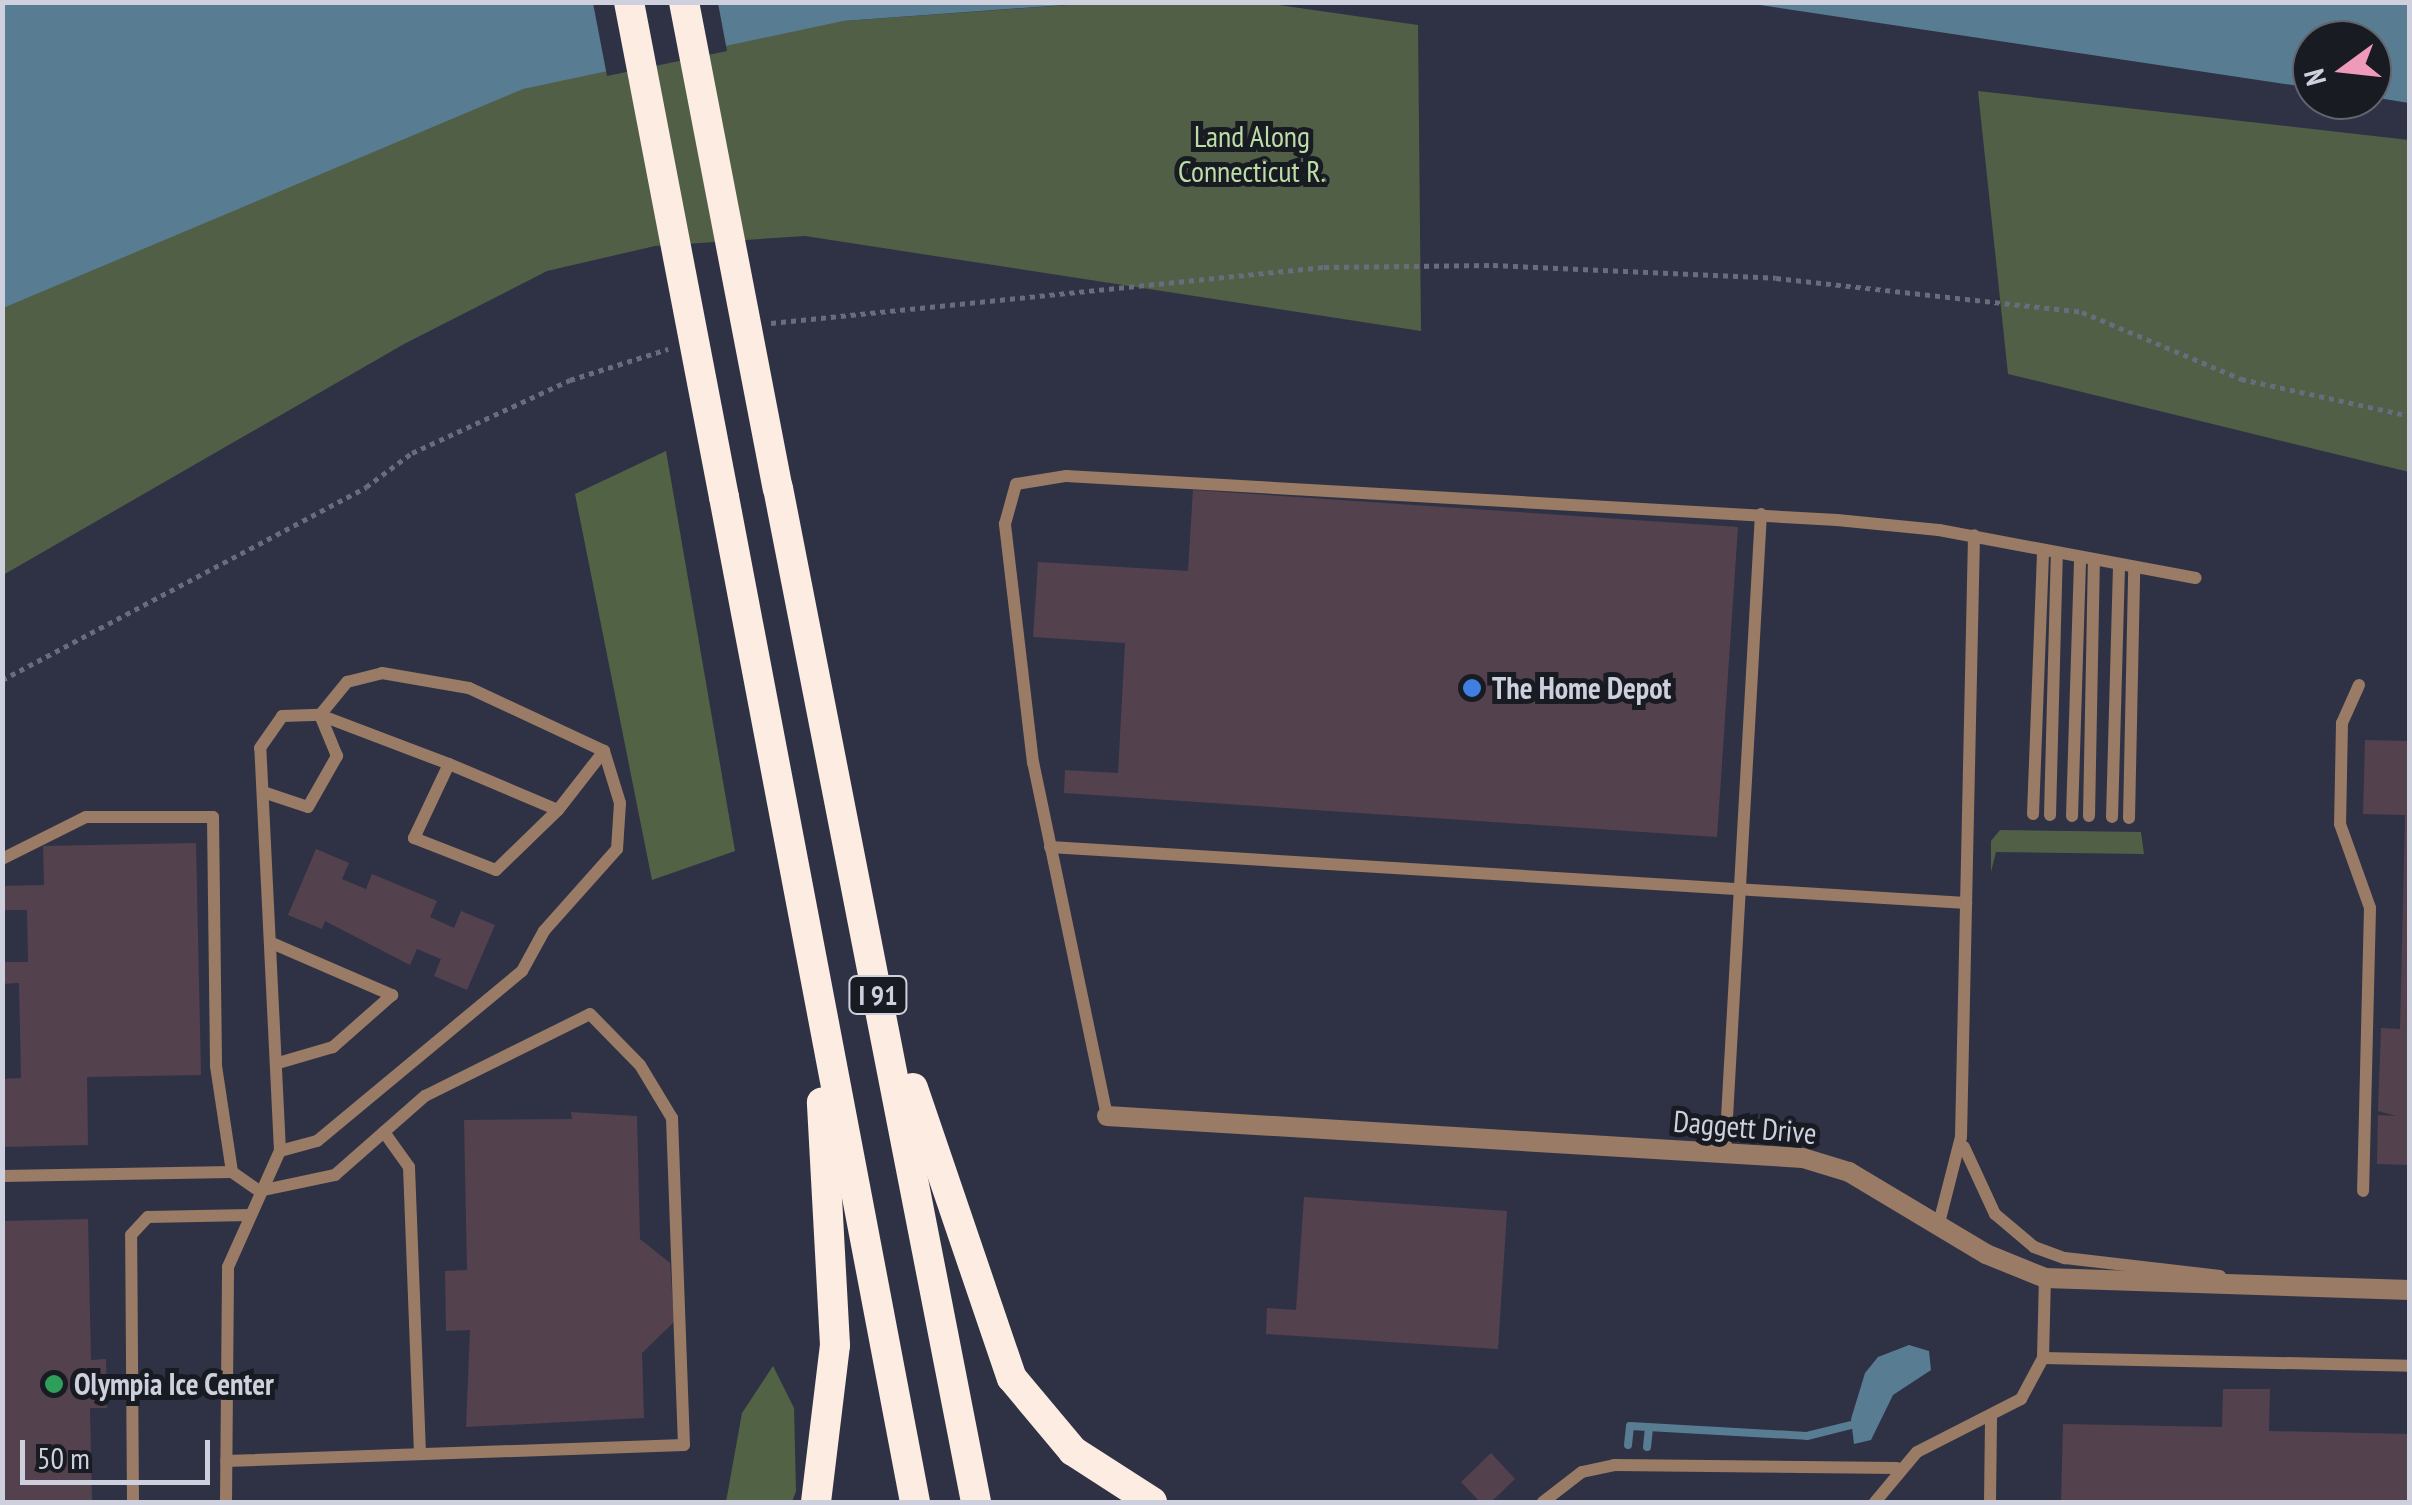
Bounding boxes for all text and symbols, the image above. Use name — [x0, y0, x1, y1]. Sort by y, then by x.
north arrow — [2292, 20, 2392, 120]
text: N — [2295, 65, 2334, 89]
park label: Land Along Connecticut R. — [1178, 118, 1326, 188]
place label: The Home Depot — [1492, 670, 1671, 706]
marker: The Home Depot — [1461, 677, 1483, 699]
road number: I 91 — [848, 972, 908, 1018]
street label: Daggett Drive — [1672, 1103, 1818, 1151]
place label: Olympia Ice Center — [74, 1366, 274, 1402]
marker: Olympia Ice Center — [43, 1373, 65, 1395]
scale bar — [25, 1420, 215, 1482]
text: 50 m — [37, 1438, 90, 1477]

